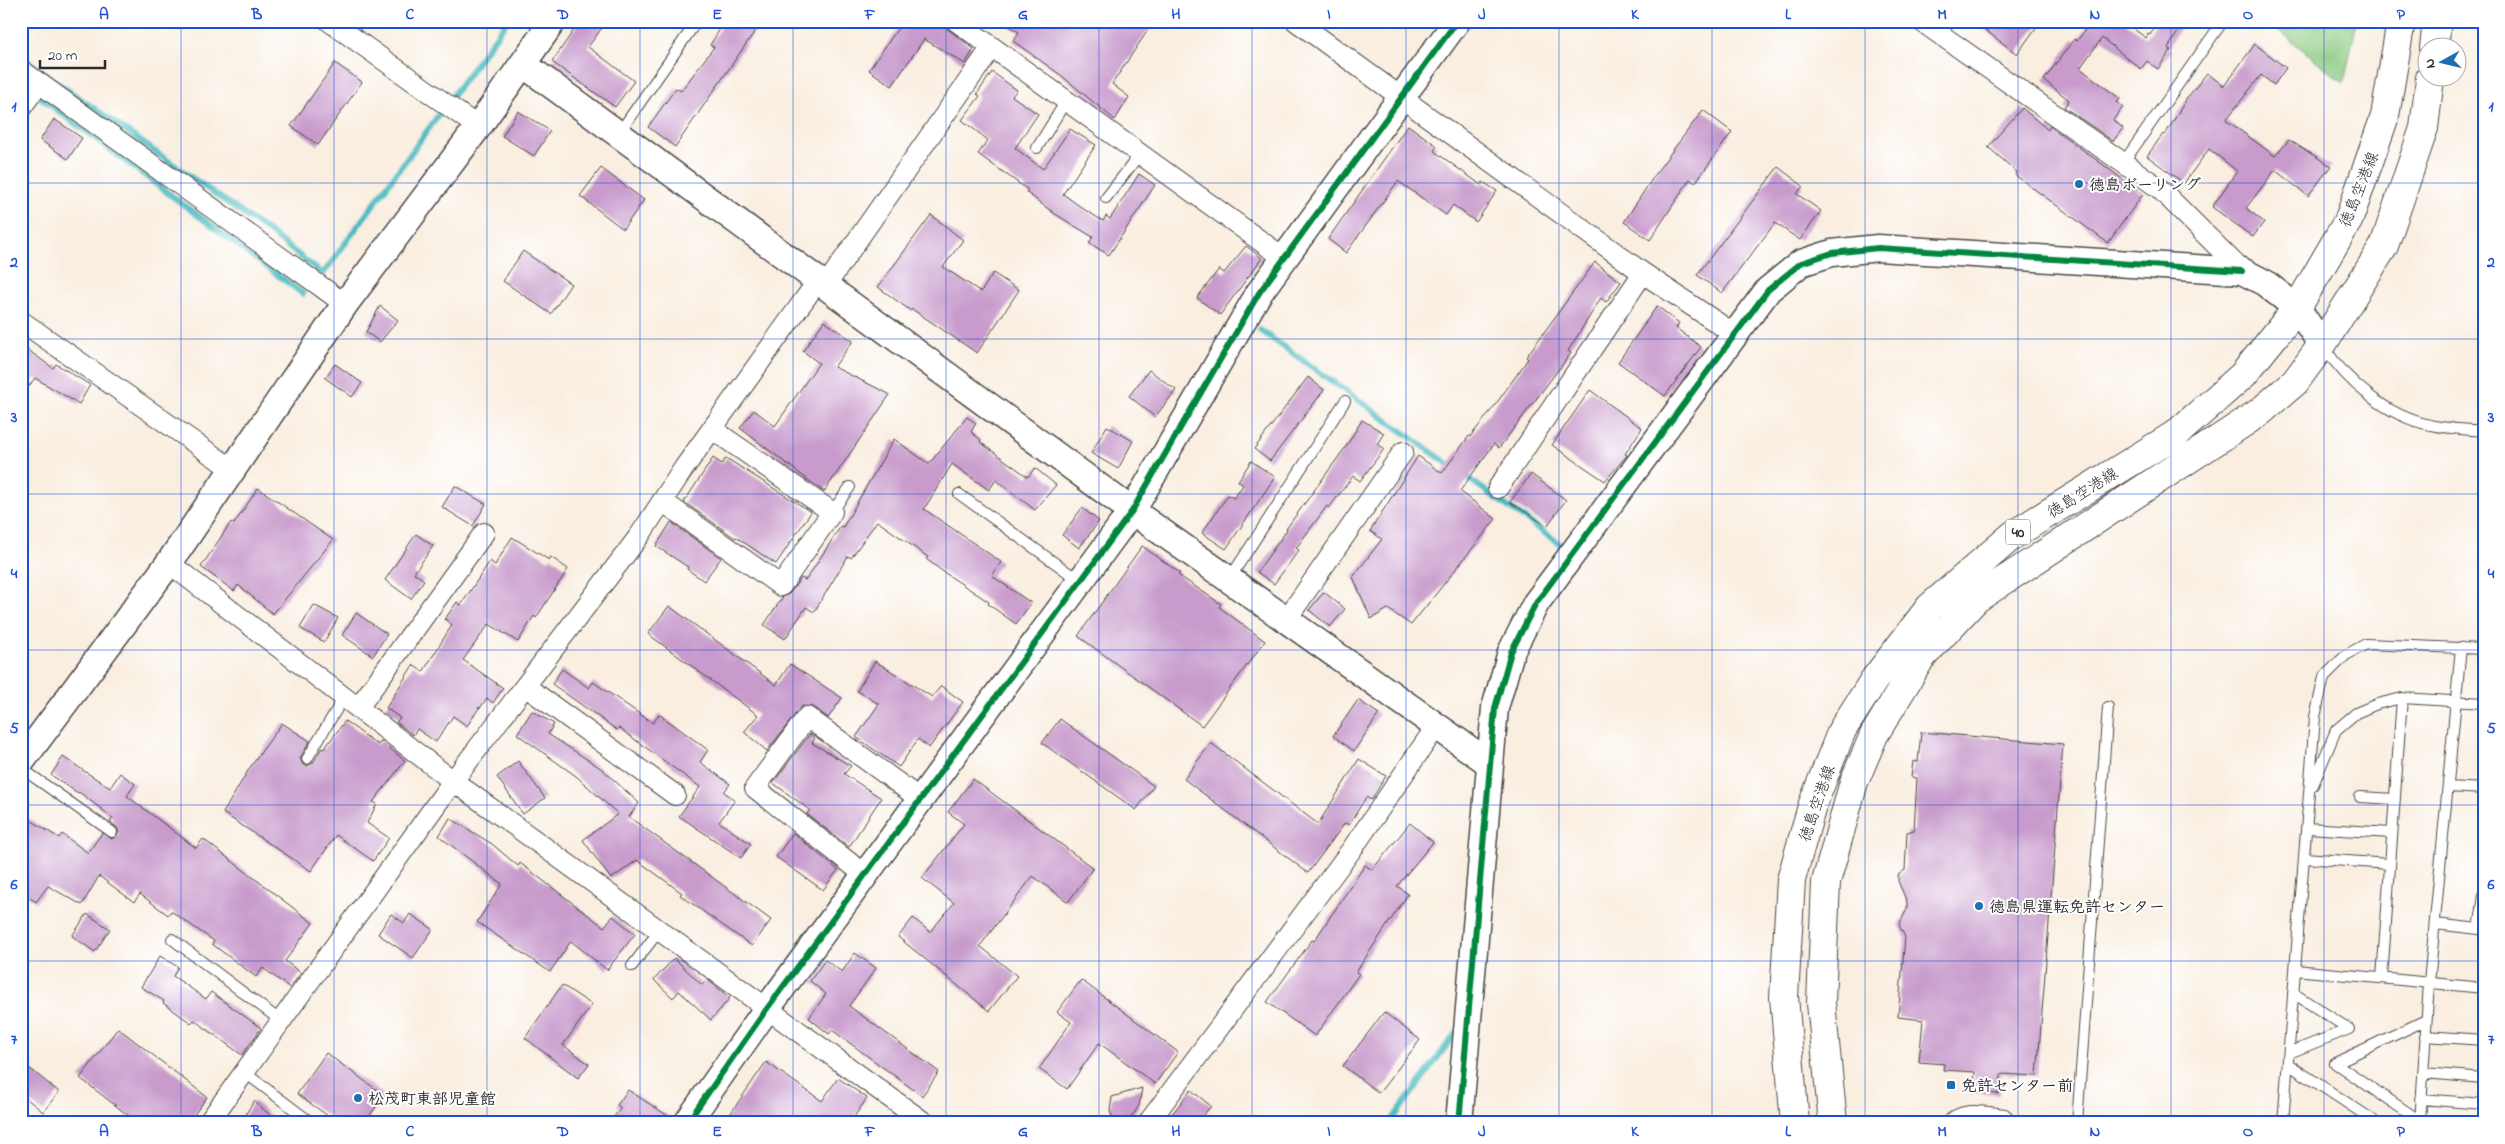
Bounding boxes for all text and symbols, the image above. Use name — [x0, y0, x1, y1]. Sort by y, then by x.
text: A — [99, 3, 109, 27]
text: B — [251, 3, 263, 27]
text: C — [406, 3, 415, 27]
text: D — [556, 3, 569, 27]
text: E — [712, 3, 722, 27]
text: F — [864, 3, 876, 27]
text: G — [1018, 3, 1028, 27]
text: H — [1171, 3, 1181, 27]
text: I — [1327, 3, 1331, 27]
text: J — [1478, 3, 1486, 27]
text: K — [1631, 3, 1640, 27]
text: L — [1785, 3, 1792, 27]
text: M — [1937, 3, 1947, 27]
text: N — [2090, 3, 2101, 27]
text: O — [2243, 3, 2254, 27]
text: P — [2397, 3, 2406, 27]
scale bar — [40, 38, 105, 70]
north arrow — [2418, 38, 2468, 88]
text: 20 m — [48, 45, 78, 67]
text: N — [2420, 57, 2442, 70]
text: 1 — [11, 95, 17, 119]
text: 1 — [2488, 95, 2494, 119]
street label: 徳島空港線 — [2334, 148, 2386, 231]
place label: 徳島ボーリング — [2089, 174, 2201, 198]
marker: 徳島ボーリング — [2073, 178, 2085, 190]
text: 2 — [9, 251, 18, 275]
text: 2 — [2486, 251, 2495, 275]
text: 3 — [10, 406, 18, 430]
text: 3 — [2487, 406, 2495, 430]
street label: 徳島空港線 — [2043, 462, 2123, 525]
road number: 40 — [2006, 520, 2030, 544]
text: 4 — [10, 562, 18, 586]
text: 4 — [2487, 562, 2495, 586]
text: 5 — [9, 717, 19, 741]
text: 5 — [2486, 717, 2496, 741]
street label: 徳島空港線 — [1794, 762, 1842, 845]
text: 6 — [9, 873, 18, 897]
text: 6 — [2486, 873, 2495, 897]
place label: 徳島県運転免許センター — [1989, 896, 2165, 920]
marker: 徳島県運転免許センター — [1973, 900, 1985, 912]
text: 7 — [11, 1028, 18, 1052]
text: 7 — [2488, 1028, 2495, 1052]
place label: 免許センター前 — [1961, 1075, 2073, 1099]
marker: 免許センター前 — [1945, 1079, 1957, 1091]
place label: 松茂町東部児童館 — [368, 1088, 496, 1112]
marker: 松茂町東部児童館 — [352, 1092, 364, 1104]
text: A — [99, 1120, 109, 1144]
text: B — [251, 1120, 263, 1144]
text: C — [406, 1120, 415, 1144]
text: D — [556, 1120, 569, 1144]
text: E — [712, 1120, 722, 1144]
text: F — [864, 1120, 876, 1144]
text: G — [1018, 1120, 1028, 1144]
text: H — [1171, 1120, 1181, 1144]
text: I — [1327, 1120, 1331, 1144]
text: J — [1478, 1120, 1486, 1144]
text: K — [1631, 1120, 1640, 1144]
text: L — [1785, 1120, 1792, 1144]
text: M — [1937, 1120, 1947, 1144]
text: N — [2090, 1120, 2101, 1144]
text: O — [2243, 1120, 2254, 1144]
text: P — [2397, 1120, 2406, 1144]

